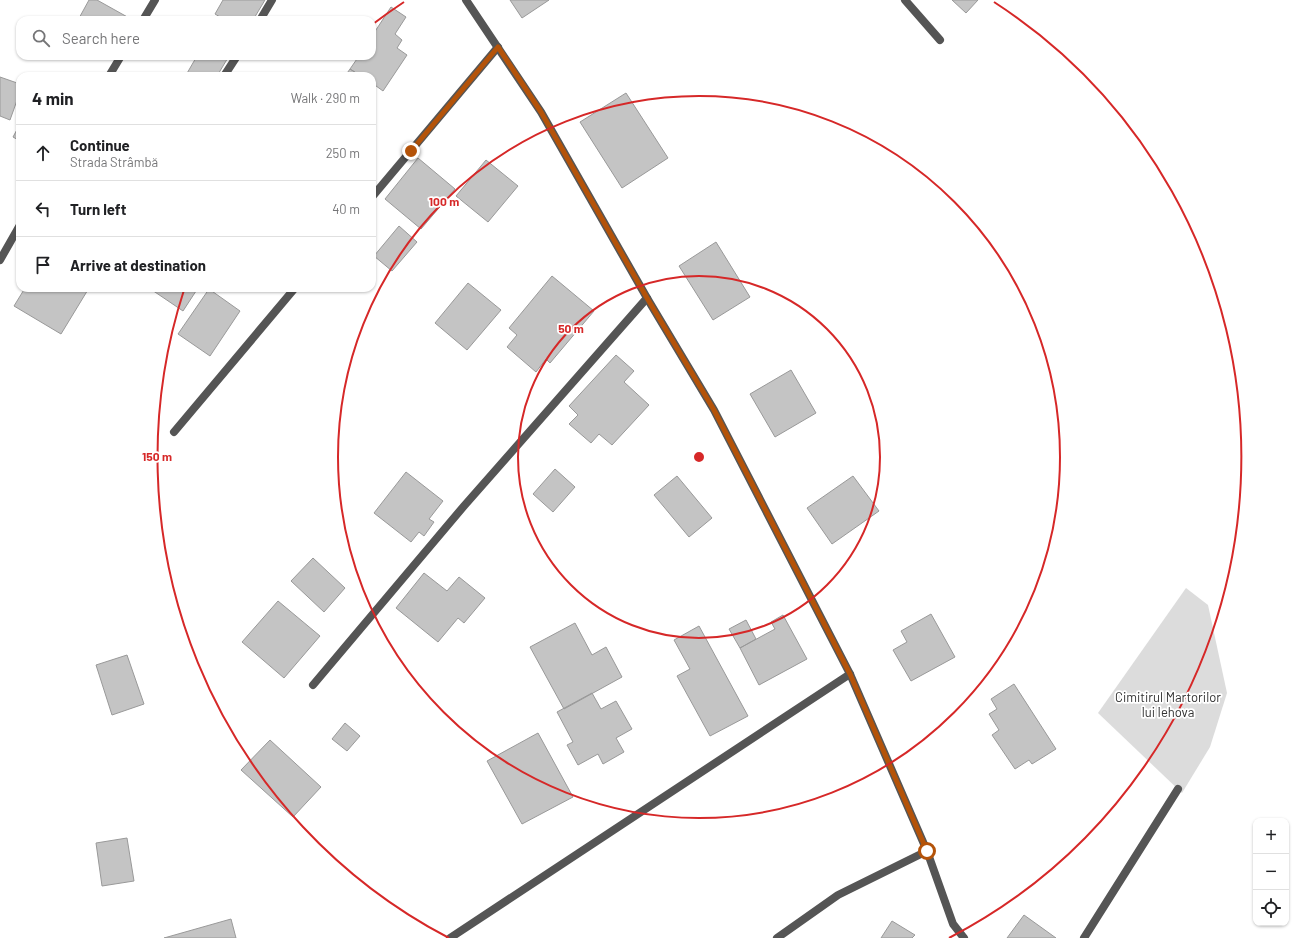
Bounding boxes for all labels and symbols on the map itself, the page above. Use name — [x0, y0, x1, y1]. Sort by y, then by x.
route end — [402, 142, 420, 160]
text: 100 m — [429, 194, 459, 208]
text: 50 m — [558, 321, 584, 335]
text: 150 m — [142, 449, 172, 463]
centre of rings — [692, 450, 706, 464]
park label: Cimitirul Martorilor lui Iehova — [1115, 689, 1221, 720]
route start — [918, 842, 936, 860]

